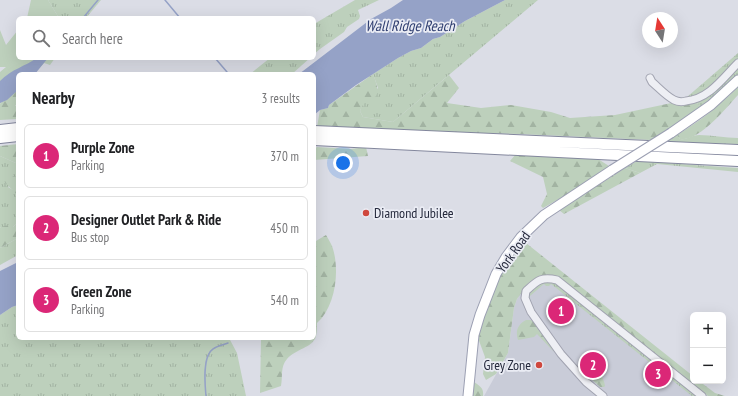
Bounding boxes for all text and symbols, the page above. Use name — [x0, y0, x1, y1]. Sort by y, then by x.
north arrow — [642, 12, 678, 48]
search box — [16, 16, 316, 60]
water label: Wall Ridge Reach — [365, 16, 456, 35]
icon: search — [30, 27, 52, 49]
text: Search here — [62, 29, 123, 48]
text: Nearby — [32, 87, 75, 109]
text: 3 results — [261, 90, 300, 107]
text: Purple Zone — [71, 138, 135, 157]
text: 1 — [43, 148, 49, 165]
text: 370 m — [270, 148, 299, 165]
your location — [333, 153, 353, 173]
text: Parking — [71, 157, 104, 174]
place label: Diamond Jubilee — [374, 204, 454, 222]
marker: Diamond Jubilee — [361, 208, 371, 218]
text: Designer Outlet Park & Ride — [71, 210, 221, 229]
text: 2 — [43, 220, 49, 237]
text: 450 m — [270, 220, 299, 237]
street label: York Road — [492, 228, 534, 276]
text: Bus stop — [71, 229, 109, 246]
text: Green Zone — [71, 282, 132, 301]
text: 3 — [43, 292, 49, 309]
text: 540 m — [270, 292, 299, 309]
pin: 1 — [548, 296, 574, 326]
text: Parking — [71, 301, 104, 318]
map controls — [690, 312, 726, 384]
button: + — [690, 312, 726, 348]
button: − — [690, 348, 726, 384]
pin: 2 — [580, 350, 606, 380]
place label: Grey Zone — [484, 356, 531, 374]
pin: 3 — [645, 359, 671, 389]
marker: Grey Zone — [534, 360, 544, 370]

